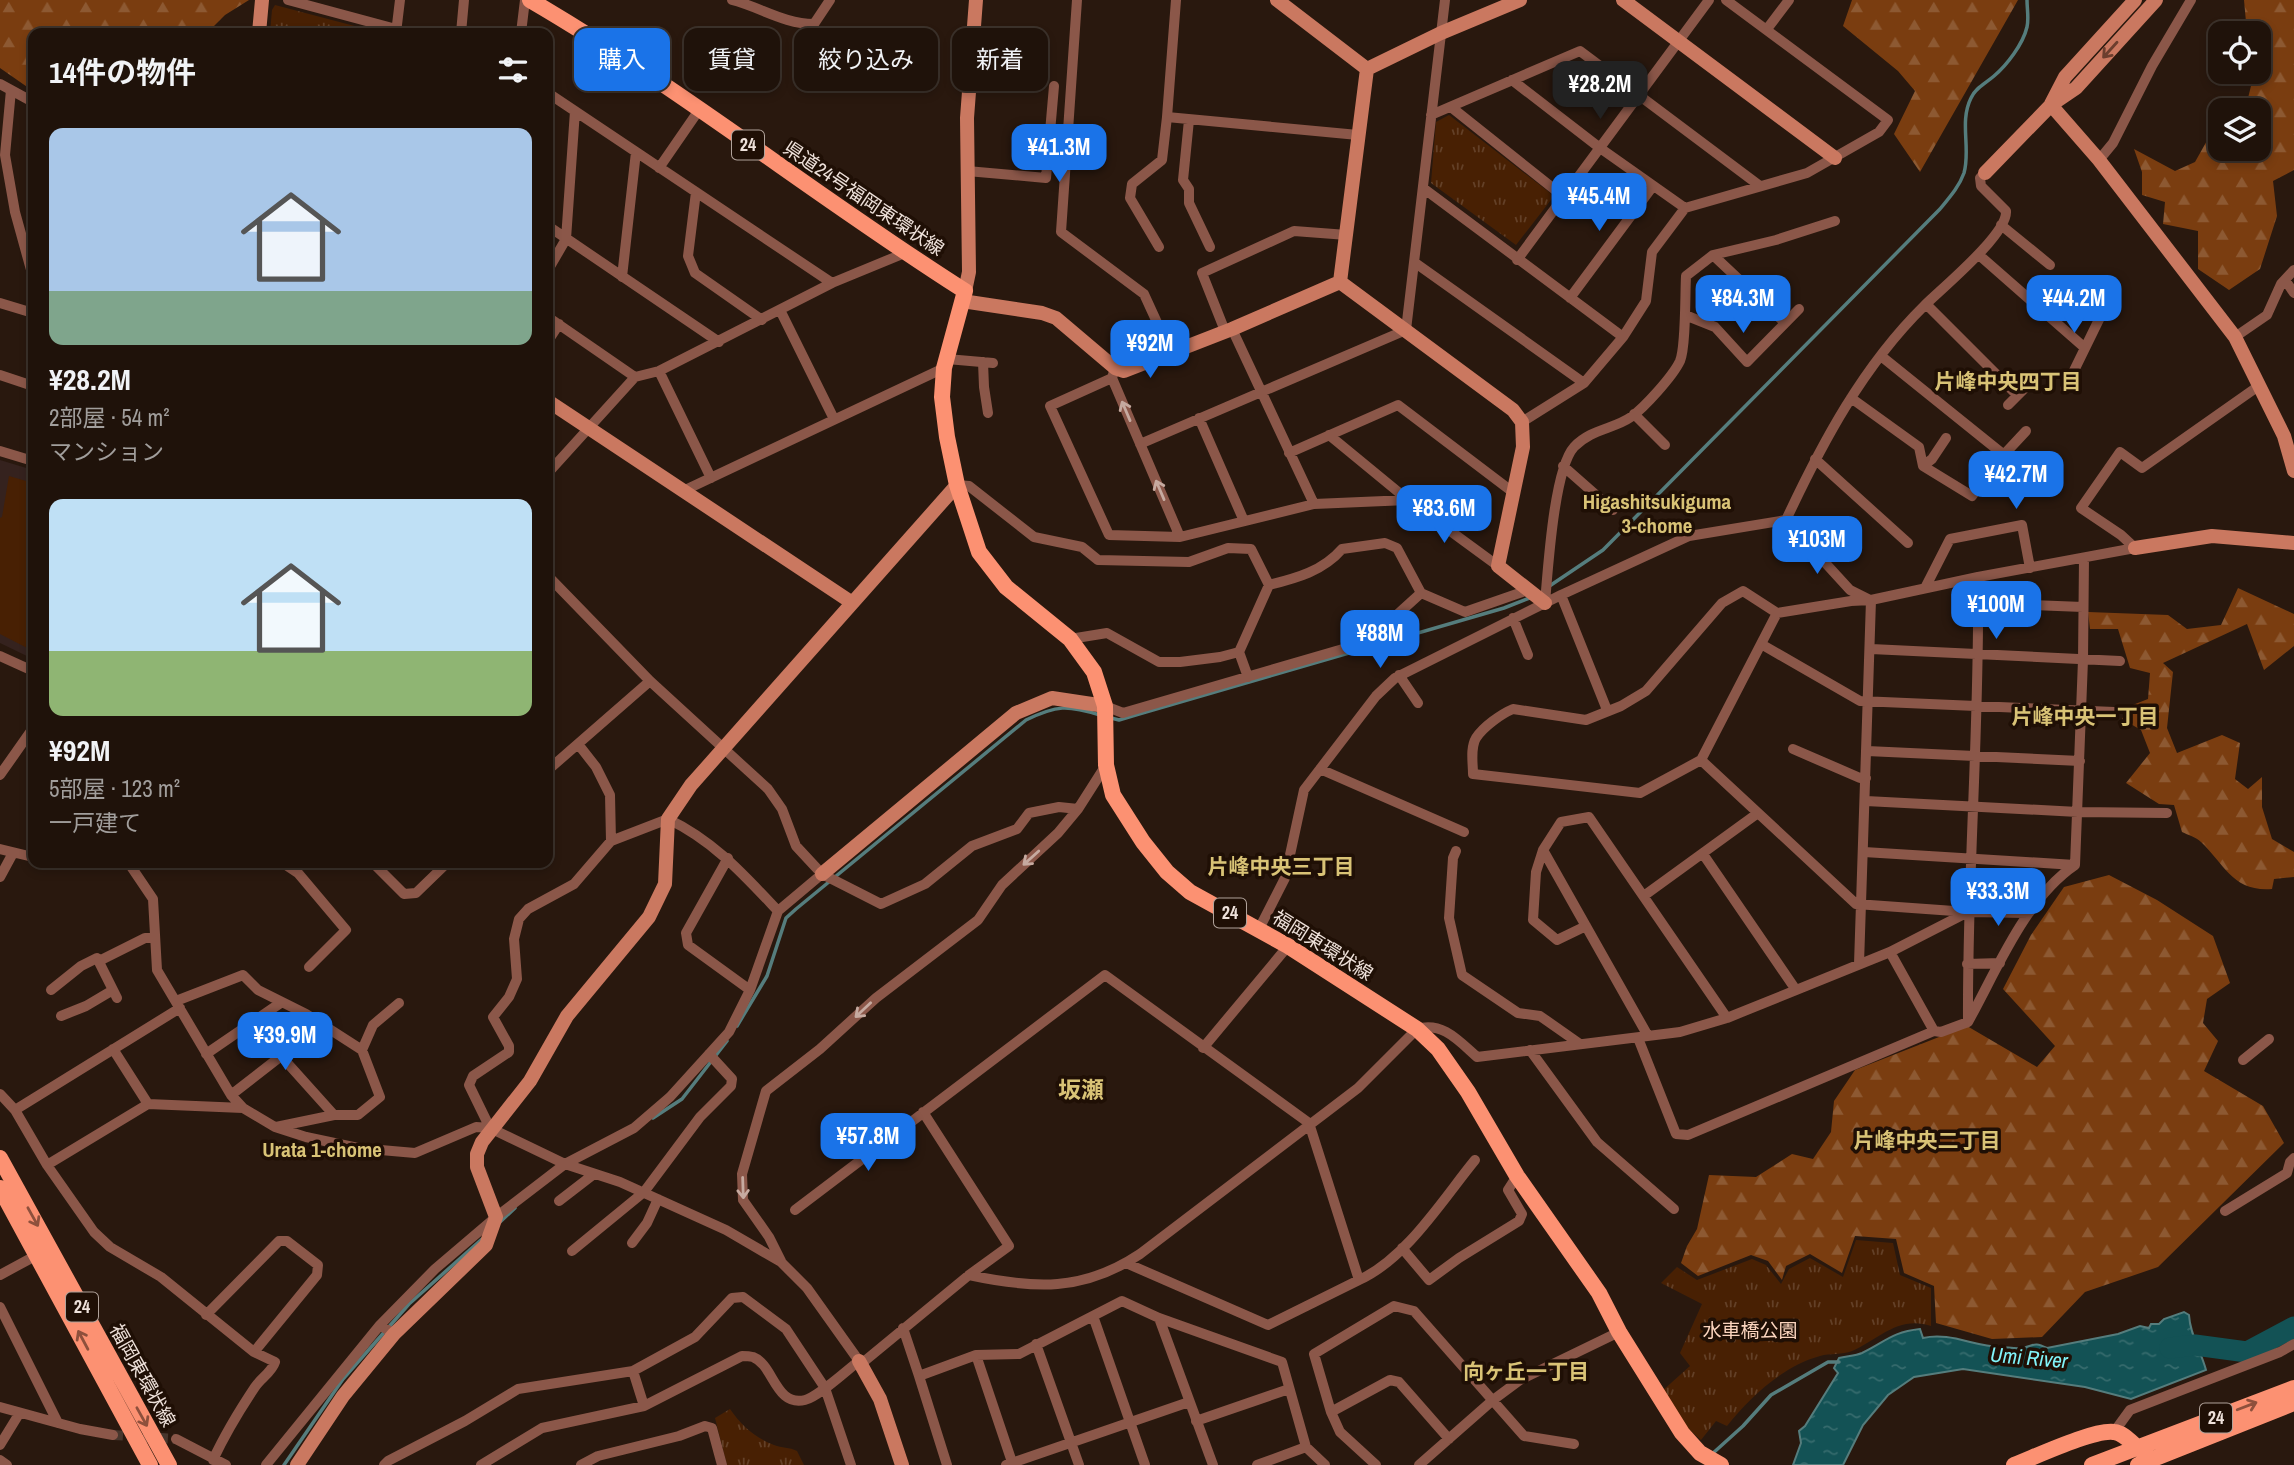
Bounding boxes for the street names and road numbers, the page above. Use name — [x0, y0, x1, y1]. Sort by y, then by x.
road number: 24 — [732, 130, 764, 160]
street label: 県道24号福岡東環状線 — [779, 135, 949, 261]
road number: 24 — [1214, 898, 1246, 928]
street label: 福岡東環状線 — [1268, 904, 1378, 986]
road number: 24 — [66, 1292, 98, 1322]
street label: 福岡東環状線 — [104, 1319, 182, 1431]
road number: 24 — [2200, 1404, 2232, 1433]

